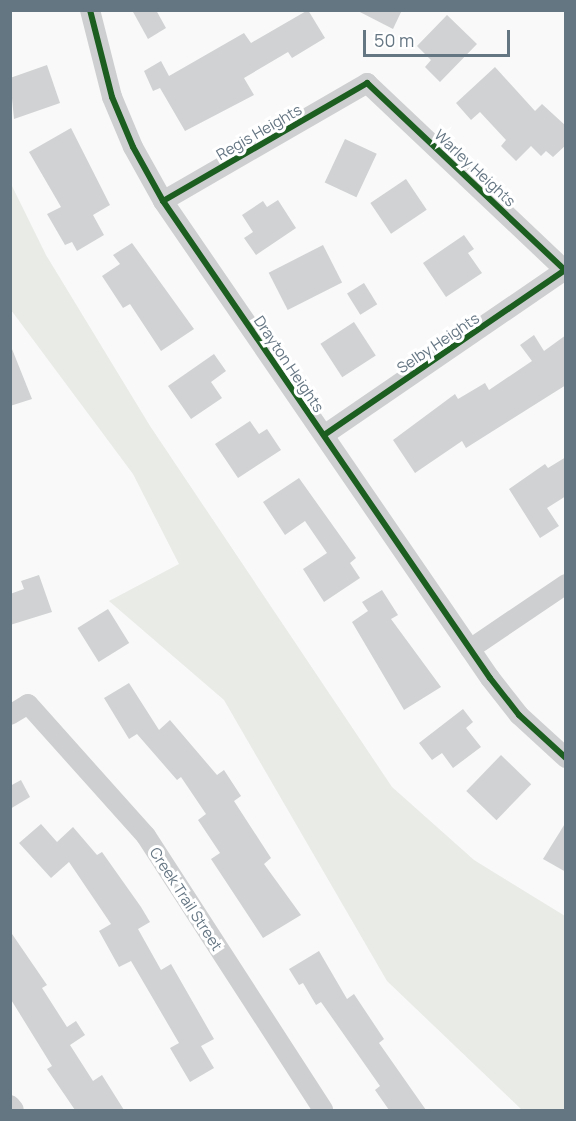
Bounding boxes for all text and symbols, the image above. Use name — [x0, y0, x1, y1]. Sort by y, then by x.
scale bar — [366, 18, 513, 56]
text: 50 m — [374, 28, 414, 52]
street label: Regis Heights — [213, 100, 305, 164]
street label: Warley Heights — [431, 126, 519, 210]
street label: Selby Heights — [394, 309, 482, 377]
street label: Drayton Heights — [250, 312, 328, 416]
street label: Creek Trail Street — [146, 844, 226, 954]

